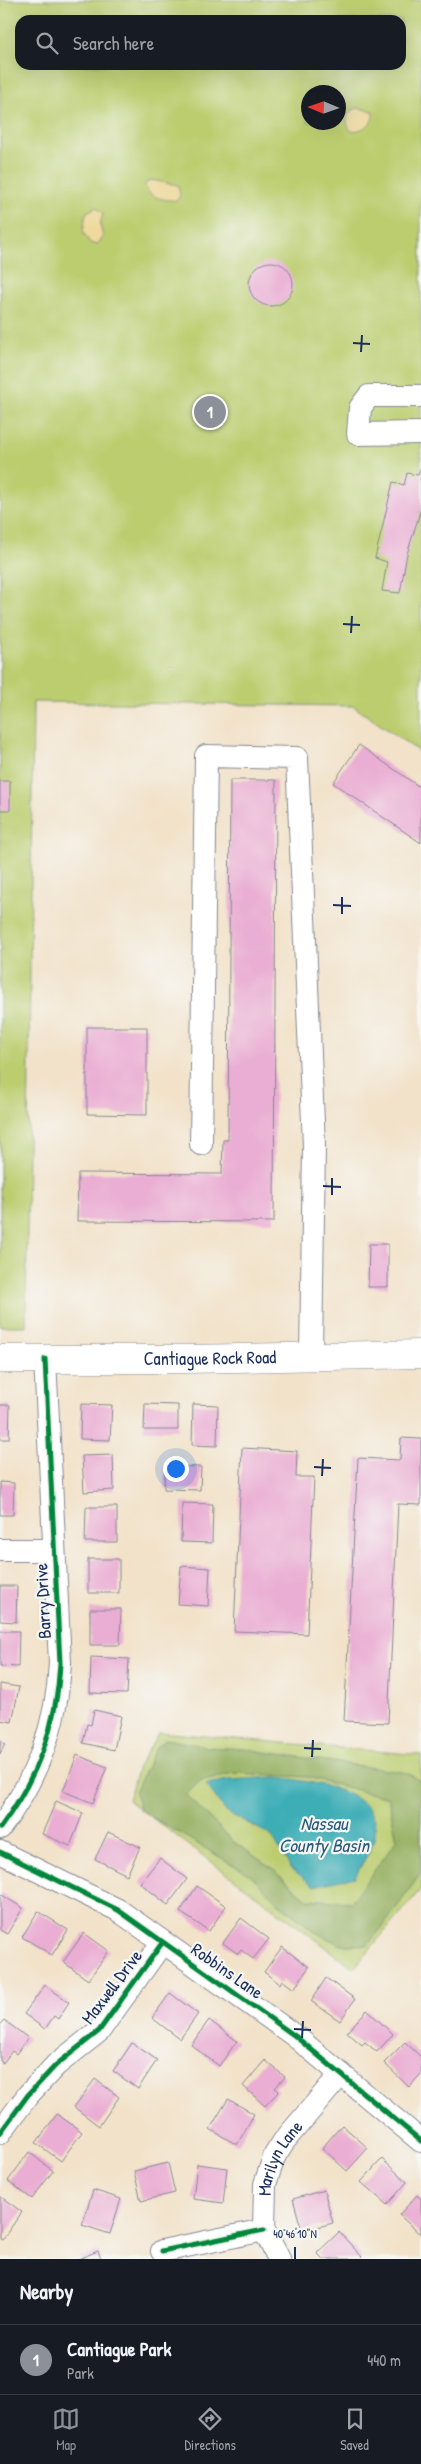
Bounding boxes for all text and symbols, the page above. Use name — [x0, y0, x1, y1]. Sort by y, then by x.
search box — [15, 15, 406, 70]
icon: search — [33, 29, 61, 57]
text: Search here — [73, 30, 154, 56]
north arrow — [301, 85, 346, 130]
pin: 1 — [194, 393, 226, 431]
street label: Cantiague Rock Road — [144, 1344, 277, 1371]
your location — [163, 1456, 189, 1482]
street label: Barry Drive — [28, 1563, 57, 1639]
water label: Nassau County Basin — [279, 1810, 371, 1858]
street label: Robbins Lane — [186, 1937, 268, 2005]
street label: Maxwell Drive — [75, 1944, 148, 2029]
street label: Marilyn Lane — [252, 2115, 308, 2196]
text: 40°46'10"N — [273, 2225, 317, 2242]
text: Nearby — [20, 2277, 73, 2306]
text: Cantiague Park — [67, 2336, 171, 2362]
text: 1 — [33, 2349, 39, 2371]
text: 440 m — [367, 2349, 401, 2371]
text: Park — [67, 2362, 94, 2384]
tab: Map — [52, 2405, 80, 2454]
tab: Directions — [184, 2405, 236, 2454]
tab: Saved — [340, 2405, 369, 2454]

